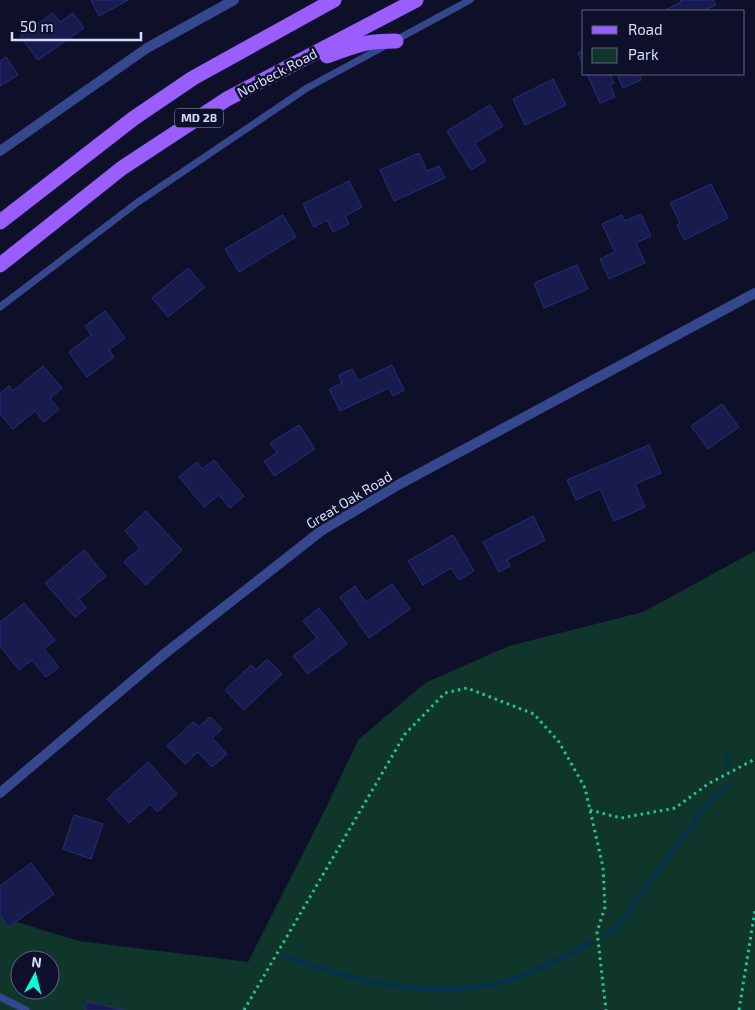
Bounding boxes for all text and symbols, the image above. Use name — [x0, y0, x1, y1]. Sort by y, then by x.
scale bar — [12, 10, 141, 42]
legend — [582, 10, 745, 75]
text: 50 m — [20, 17, 54, 35]
text: Road — [628, 20, 663, 38]
street label: Norbeck Road — [234, 44, 320, 101]
text: Park — [628, 45, 659, 63]
road number: MD 28 — [175, 109, 223, 128]
street label: Great Oak Road — [303, 467, 395, 532]
north arrow — [10, 950, 60, 1000]
text: N — [31, 953, 43, 971]

